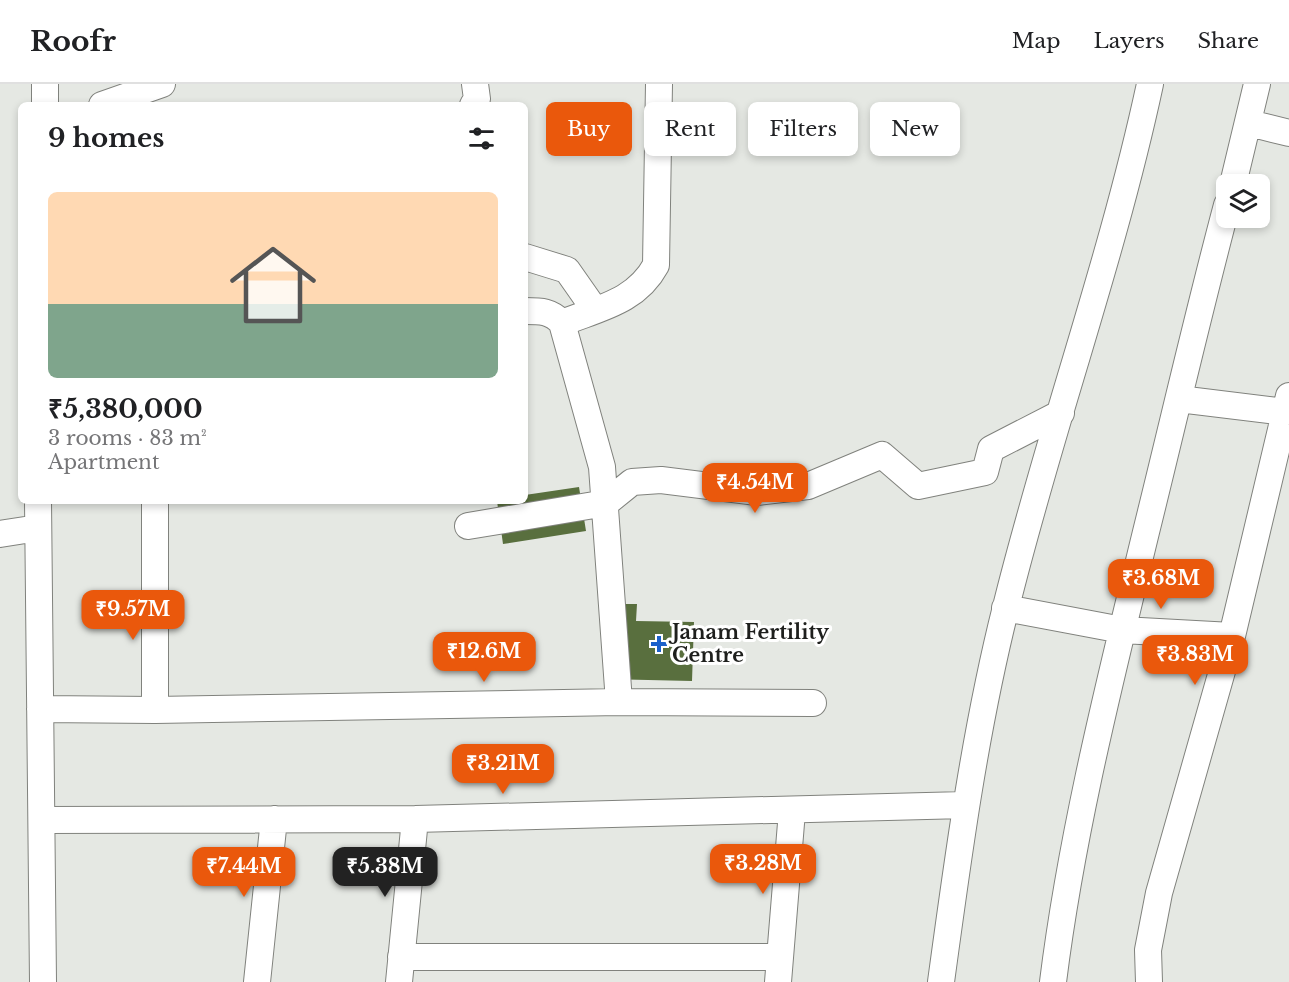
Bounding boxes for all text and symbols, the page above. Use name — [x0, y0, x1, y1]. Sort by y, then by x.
text: Roofr — [30, 24, 116, 59]
text: Map — [1012, 28, 1061, 54]
text: Layers — [1094, 28, 1165, 54]
text: Share — [1198, 28, 1259, 54]
chip: Buy — [546, 102, 632, 156]
chip: Rent — [644, 102, 736, 156]
chip: Filters — [748, 102, 858, 156]
chip: New — [870, 102, 960, 156]
text: 9 homes — [48, 122, 164, 154]
icon: filters — [465, 122, 498, 155]
map controls — [1216, 174, 1270, 228]
button: layers — [1216, 174, 1270, 228]
icon: home — [219, 231, 327, 339]
text: ₹5,380,000 — [48, 393, 203, 425]
text: 3 rooms · 83 m² — [48, 426, 207, 450]
text: Apartment — [48, 450, 159, 474]
pin: ₹4.54M — [706, 463, 804, 514]
text: ₹4.54M — [716, 470, 794, 494]
pin: ₹3.68M — [1112, 559, 1210, 610]
text: ₹3.68M — [1122, 566, 1200, 590]
pin: ₹9.57M — [84, 590, 182, 641]
text: ₹9.57M — [96, 597, 170, 621]
place label: Janam Fertility Centre — [668, 620, 830, 667]
pin: ₹12.6M — [435, 632, 533, 683]
marker: Janam Fertility Centre — [650, 635, 668, 653]
pin: ₹3.83M — [1146, 635, 1244, 686]
text: ₹12.6M — [447, 639, 521, 663]
text: ₹3.83M — [1156, 642, 1234, 666]
pin: ₹3.21M — [454, 744, 552, 795]
text: ₹3.21M — [466, 751, 540, 775]
pin: ₹3.28M — [714, 844, 812, 895]
pin: ₹7.44M — [195, 847, 293, 898]
pin: ₹5.38M — [336, 847, 434, 898]
text: ₹3.28M — [724, 851, 802, 875]
text: ₹7.44M — [206, 854, 282, 878]
text: ₹5.38M — [347, 854, 423, 878]

